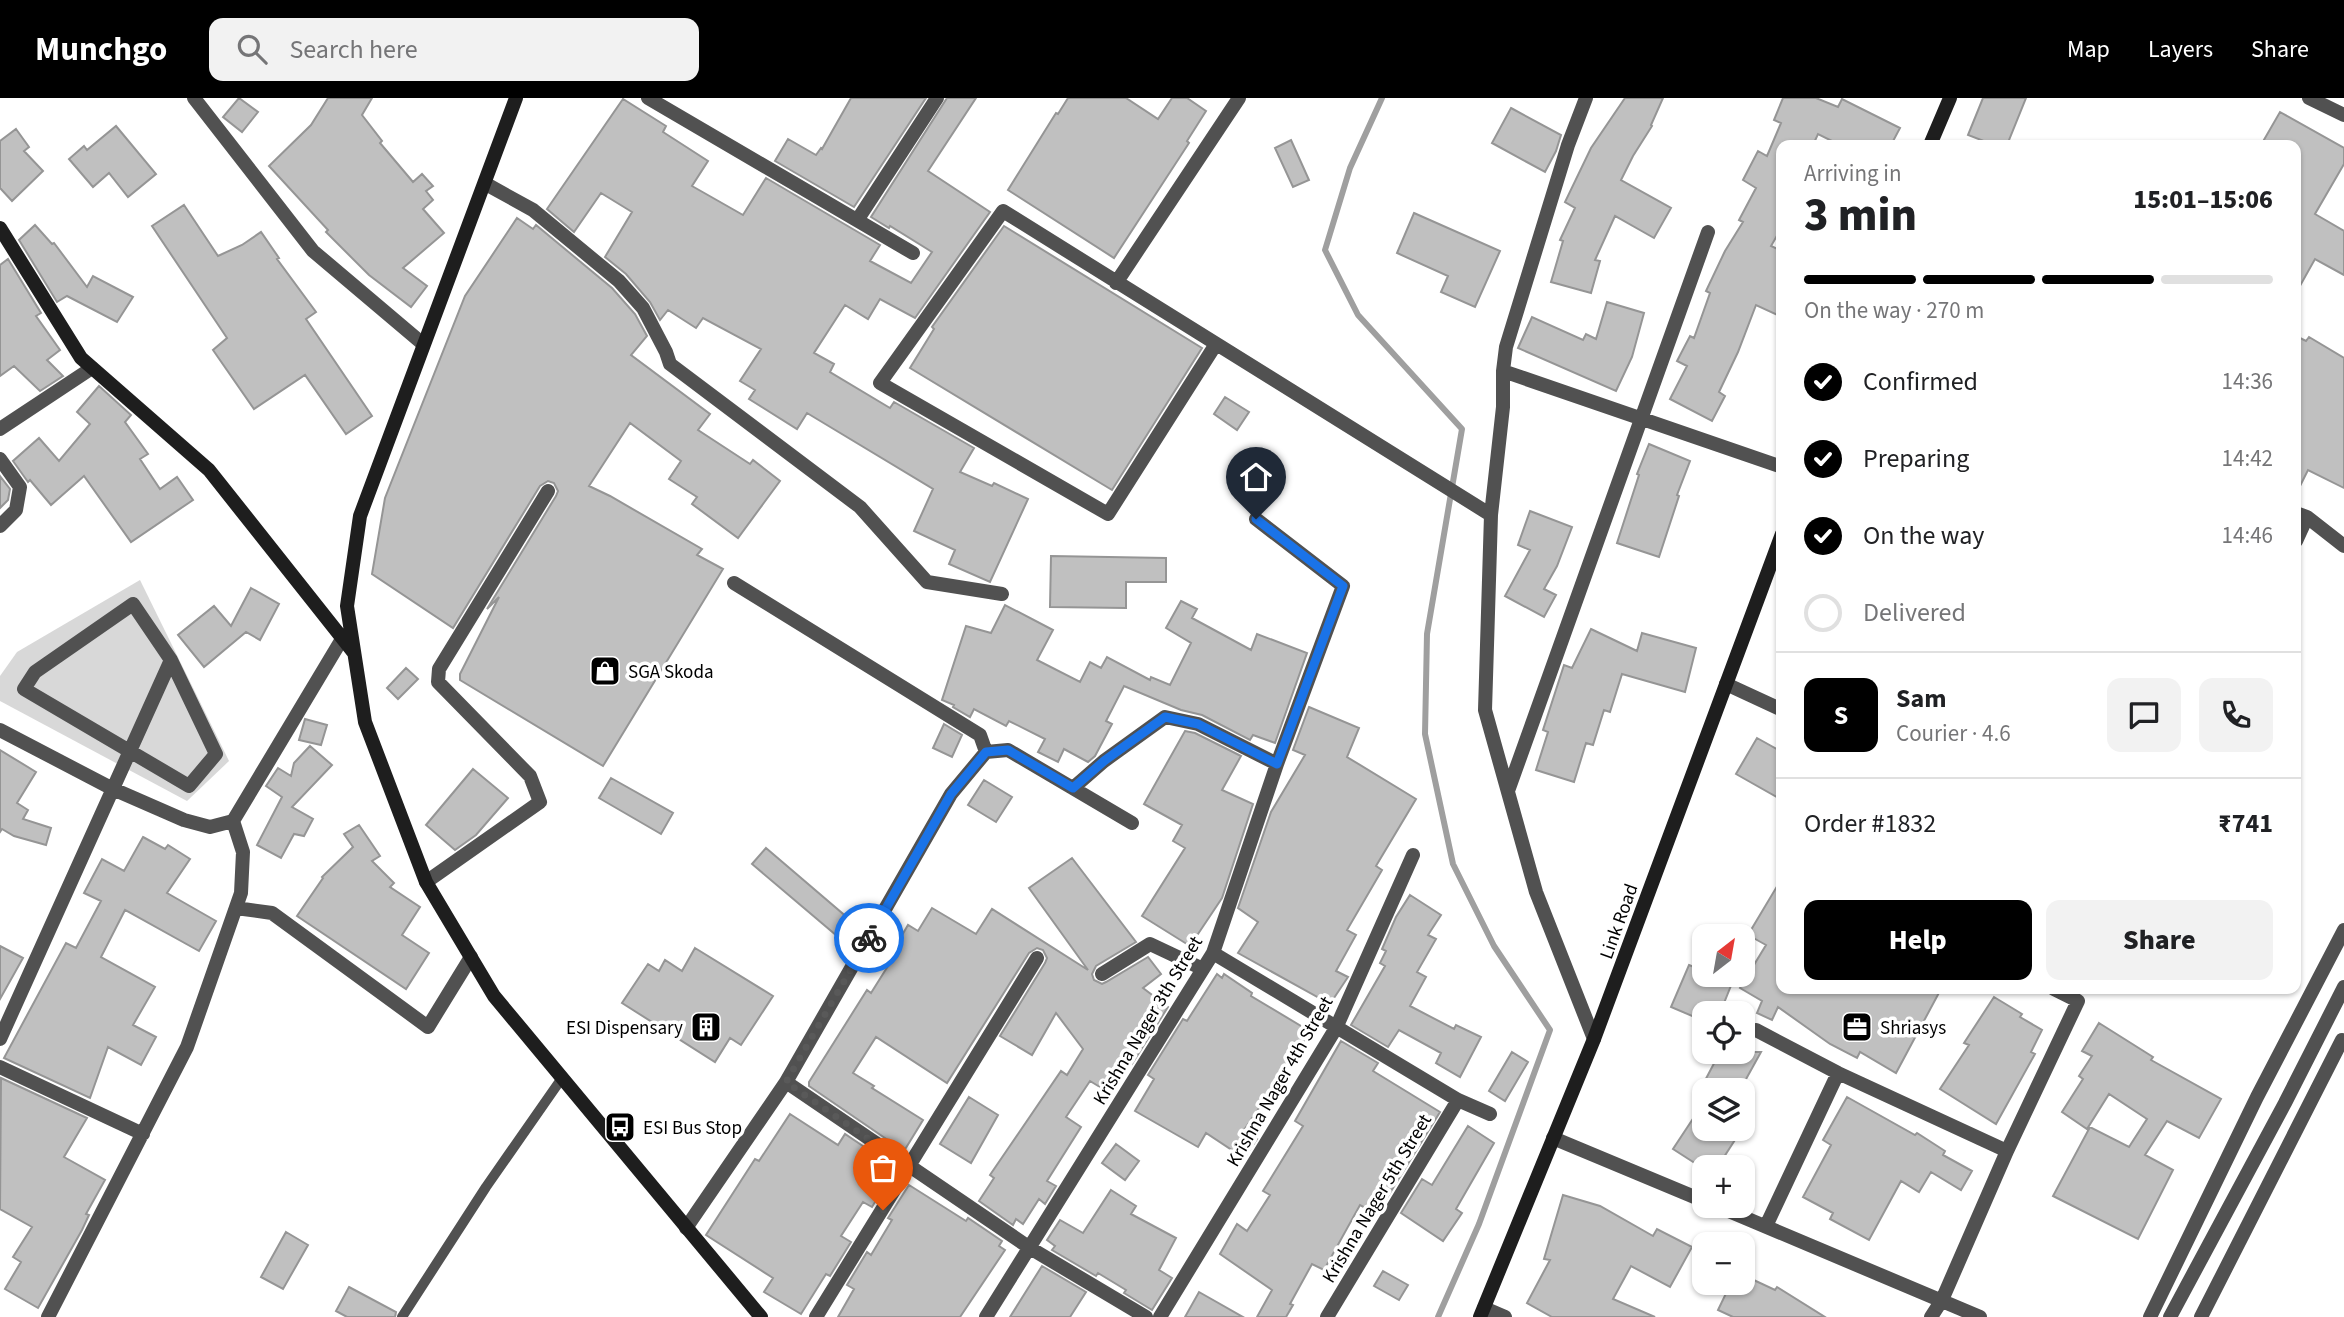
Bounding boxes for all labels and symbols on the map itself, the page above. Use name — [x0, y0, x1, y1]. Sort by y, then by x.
pin — [1226, 447, 1286, 519]
shop icon: SGA Skoda — [588, 654, 622, 688]
place label: SGA Skoda — [628, 659, 714, 686]
street label: Link Road — [1593, 880, 1645, 963]
courier — [834, 903, 904, 973]
north arrow — [1692, 924, 1755, 987]
street label: Krishna Nager 3th Street — [1087, 931, 1210, 1110]
street label: Krishna Nager 4th Street — [1220, 991, 1341, 1172]
building icon: ESI Dispensary — [689, 1010, 723, 1044]
office icon: Shriasys — [1840, 1010, 1874, 1044]
place label: ESI Dispensary — [566, 1015, 683, 1042]
place label: Shriasys — [1880, 1015, 1946, 1042]
street label: Krishna Nager 5th Street — [1316, 1109, 1439, 1288]
bus stop icon: ESI Bus Stop — [603, 1110, 637, 1144]
place label: ESI Bus Stop — [643, 1115, 742, 1142]
pin — [853, 1138, 913, 1210]

